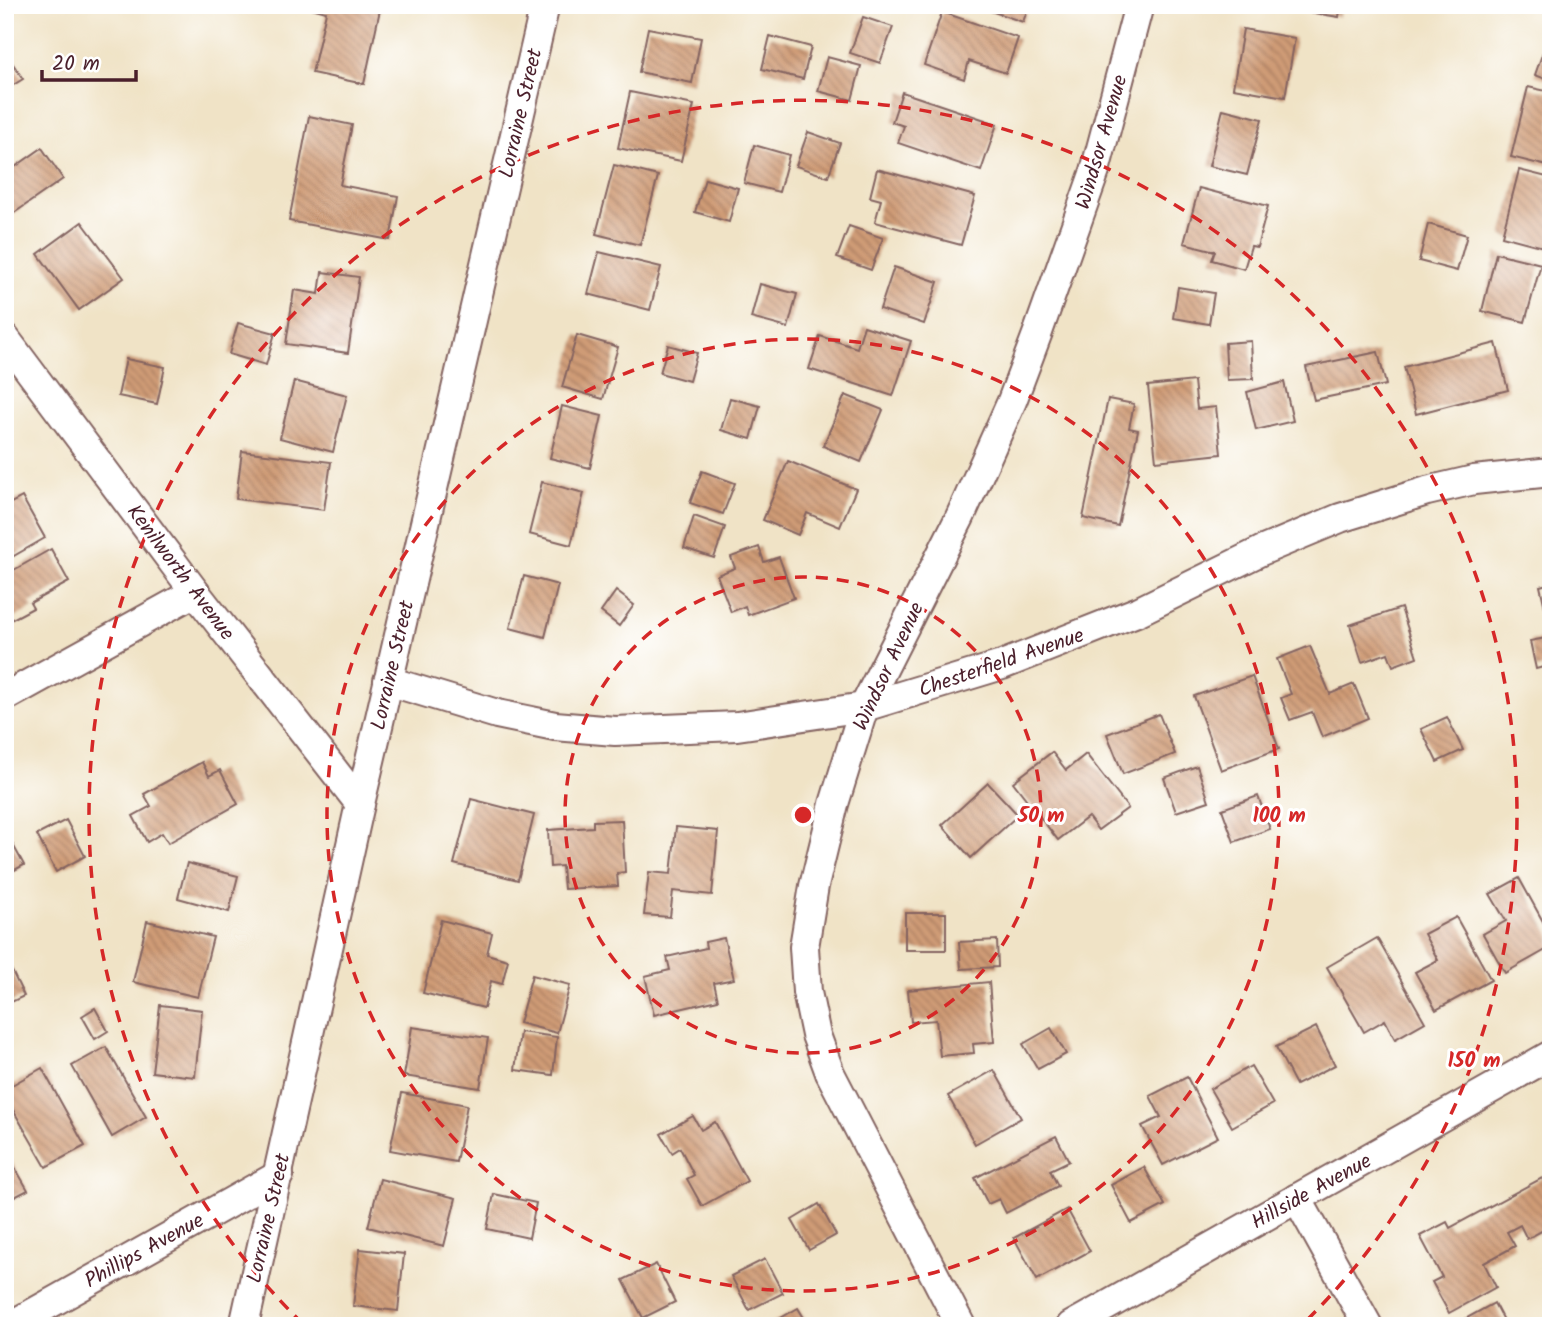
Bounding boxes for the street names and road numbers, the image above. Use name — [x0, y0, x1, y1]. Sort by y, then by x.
street label: Lorraine Street — [491, 44, 553, 181]
street label: Windsor Avenue — [1067, 71, 1138, 214]
street label: Kenilworth Avenue — [117, 498, 242, 649]
street label: Lorraine Street — [363, 596, 425, 733]
street label: Windsor Avenue — [845, 596, 934, 736]
street label: Chesterfield Avenue — [914, 619, 1089, 707]
street label: Hillside Avenue — [1245, 1145, 1379, 1239]
street label: Lorraine Street — [239, 1149, 301, 1286]
street label: Phillips Avenue — [79, 1205, 211, 1298]

